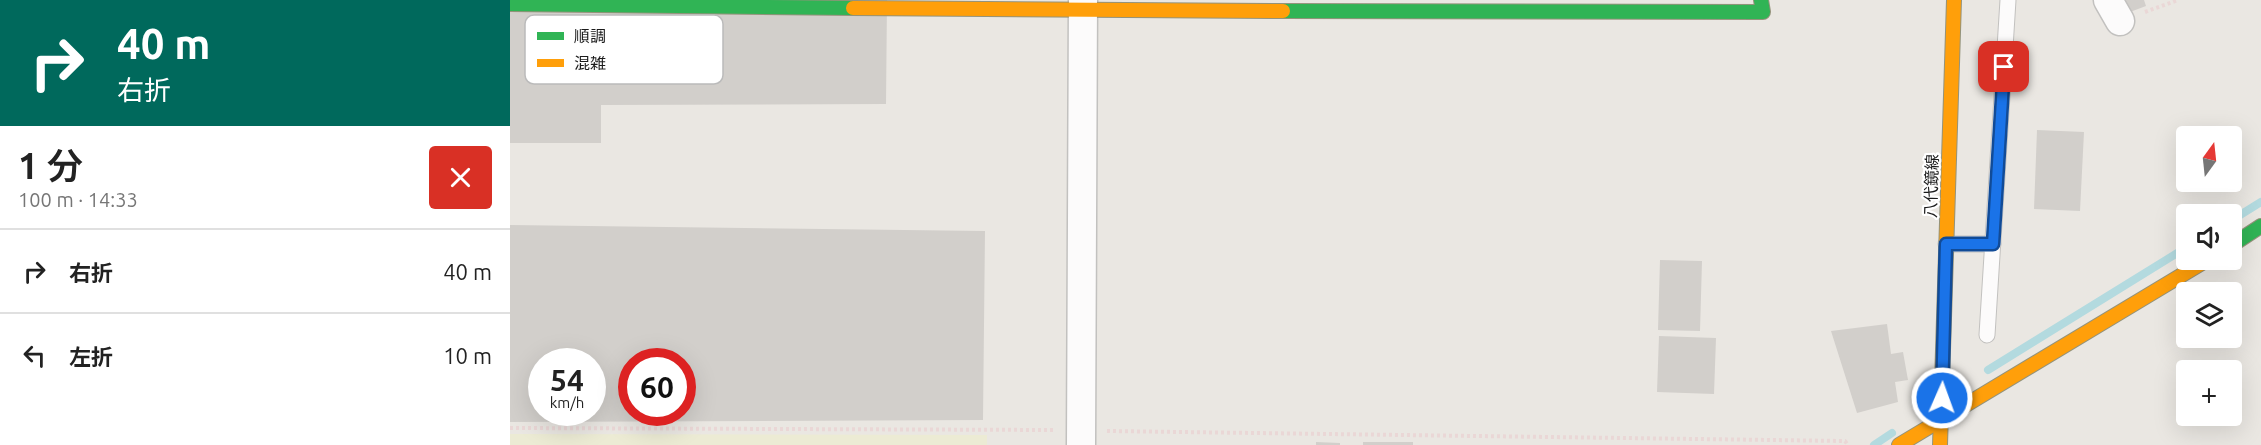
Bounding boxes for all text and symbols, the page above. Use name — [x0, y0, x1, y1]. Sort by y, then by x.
legend — [525, 15, 723, 84]
text: 40 m — [117, 20, 211, 67]
icon: right — [18, 24, 96, 102]
text: 順調 — [574, 27, 606, 45]
pin — [1978, 41, 2029, 92]
icon: arrive — [1987, 50, 2020, 83]
text: 混雑 — [574, 54, 606, 72]
text: 右折 — [117, 75, 171, 105]
north arrow — [2176, 126, 2242, 192]
map controls — [2176, 126, 2242, 426]
text: 1 分 — [18, 145, 83, 186]
button: close — [429, 146, 492, 209]
street label: 八代鏡線 — [1921, 154, 1941, 218]
text: 100 m · 14:33 — [18, 188, 138, 211]
button: sound — [2176, 204, 2242, 270]
icon: right — [18, 255, 51, 288]
text: 40 m — [443, 259, 492, 284]
text: 右折 — [69, 260, 113, 285]
button: layers — [2176, 282, 2242, 348]
icon: left — [18, 339, 51, 372]
text: 10 m — [443, 343, 492, 368]
text: 左折 — [69, 344, 113, 369]
speed limit sign: 60 — [618, 348, 696, 426]
button: + — [2176, 360, 2242, 426]
text: 54 — [550, 363, 584, 397]
position arrow — [1910, 366, 1974, 430]
text: km/h — [550, 394, 584, 411]

